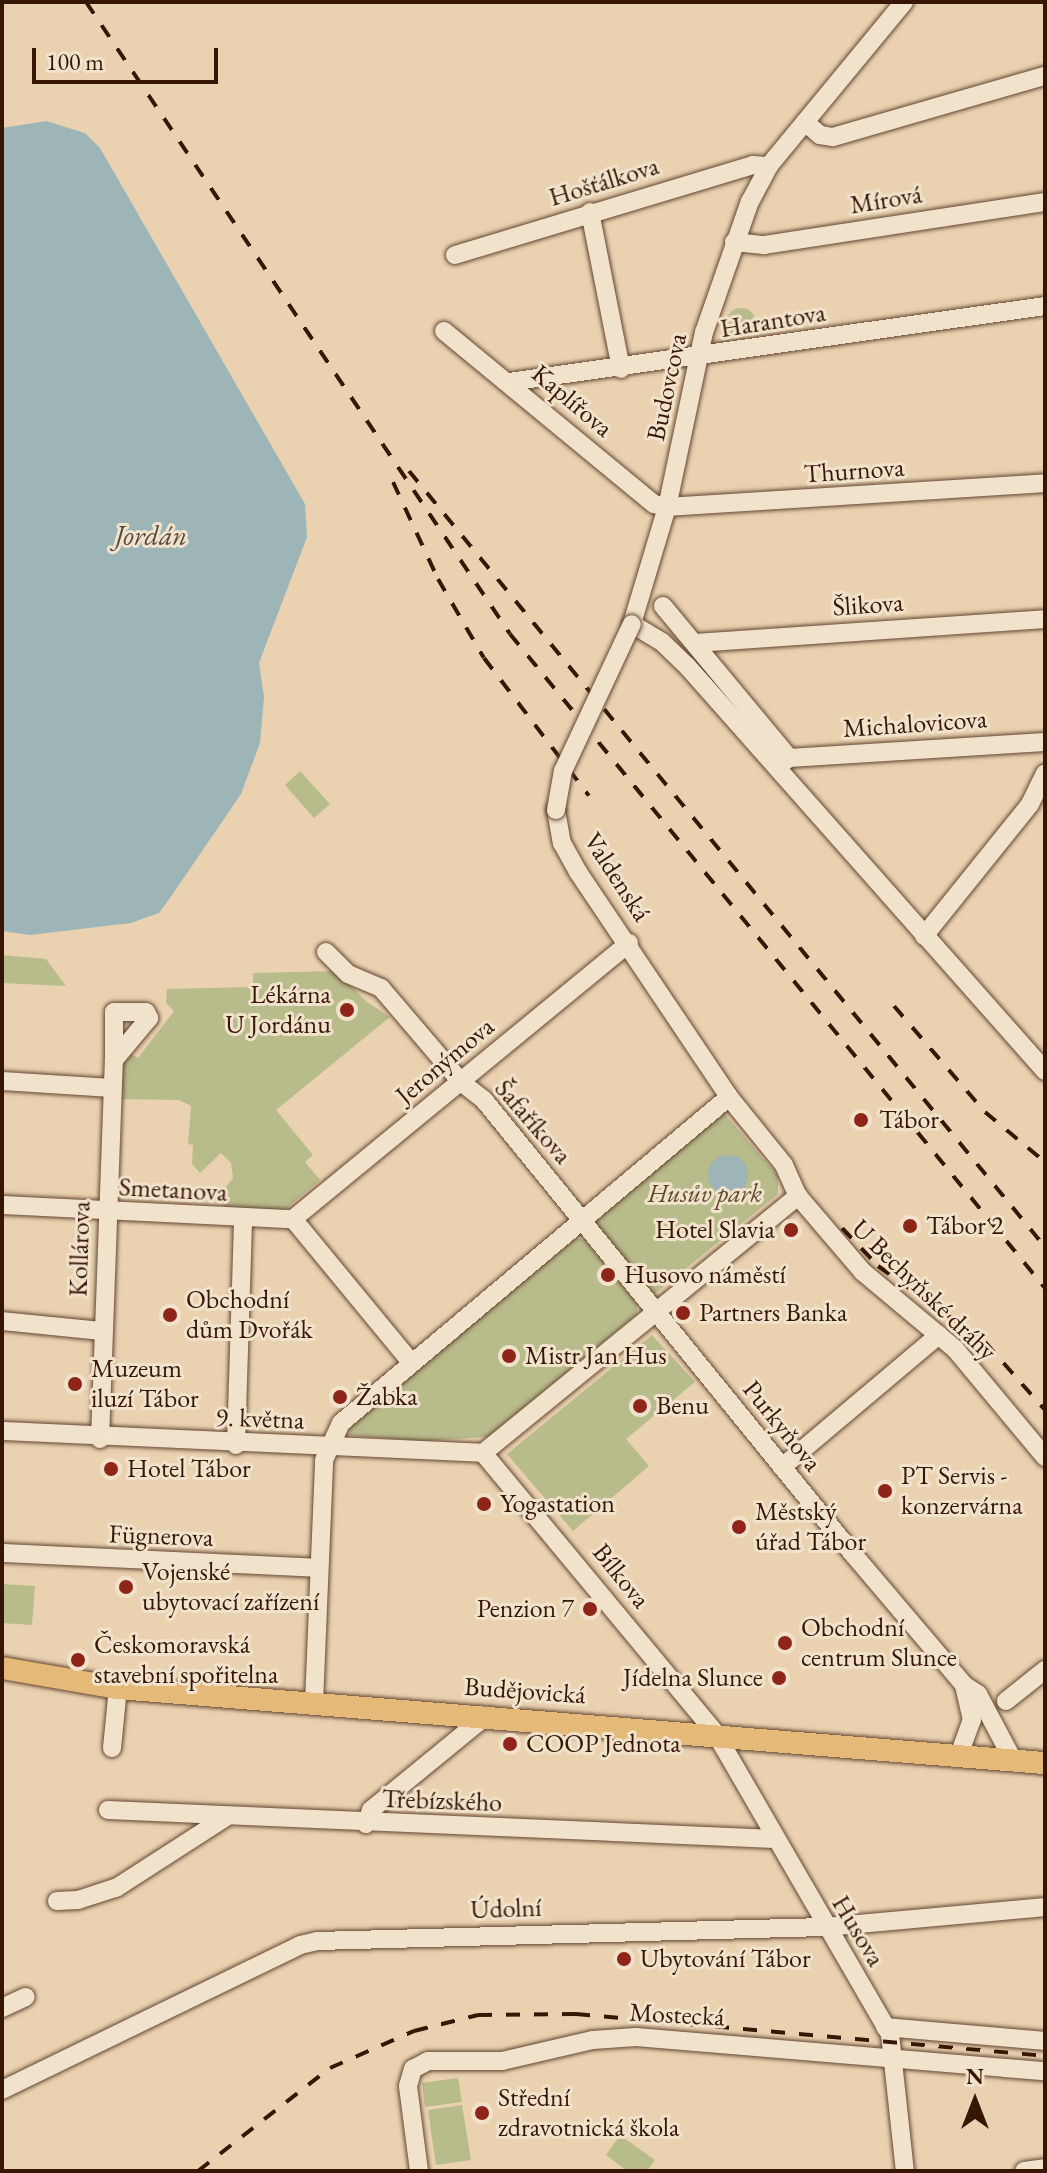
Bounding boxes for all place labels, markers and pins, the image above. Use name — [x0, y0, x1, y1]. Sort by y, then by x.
place label: Lékárna U Jordánu — [225, 979, 331, 1040]
marker: Lékárna U Jordánu — [338, 1001, 356, 1019]
place label: Tábor — [879, 1104, 939, 1136]
marker: Tábor — [850, 1109, 872, 1131]
place label: Tábor 2 — [926, 1210, 1004, 1242]
place label: Hotel Slavia — [655, 1214, 775, 1246]
marker: Tábor 2 — [901, 1217, 919, 1235]
marker: Hotel Slavia — [782, 1221, 800, 1239]
place label: Husovo náměstí — [624, 1259, 786, 1291]
marker: Husovo náměstí — [599, 1266, 617, 1284]
place label: Obchodní dům Dvořák — [186, 1284, 313, 1346]
place label: Partners Banka — [699, 1297, 847, 1329]
marker: Partners Banka — [674, 1304, 692, 1322]
marker: Obchodní dům Dvořák — [161, 1306, 179, 1324]
place label: Mistr Jan Hus — [525, 1340, 667, 1372]
marker: Mistr Jan Hus — [500, 1347, 518, 1365]
place label: Muzeum iluzí Tábor — [91, 1353, 199, 1414]
marker: Muzeum iluzí Tábor — [66, 1375, 84, 1393]
place label: Žabka — [356, 1381, 418, 1413]
marker: Žabka — [331, 1388, 349, 1406]
place label: Benu — [656, 1390, 709, 1422]
marker: Benu — [631, 1397, 649, 1415]
place label: Hotel Tábor — [127, 1453, 251, 1485]
marker: Hotel Tábor — [102, 1460, 120, 1478]
place label: PT Servis - konzervárna — [901, 1460, 1023, 1522]
marker: PT Servis - konzervárna — [876, 1482, 894, 1500]
place label: Yogastation — [500, 1488, 615, 1520]
marker: Yogastation — [475, 1495, 493, 1513]
place label: Městský úřad Tábor — [755, 1496, 866, 1558]
marker: Městský úřad Tábor — [730, 1518, 748, 1536]
place label: Vojenské ubytovací zařízení — [142, 1556, 319, 1618]
marker: Vojenské ubytovací zařízení — [117, 1578, 135, 1596]
place label: Penzion 7 — [477, 1593, 574, 1625]
marker: Penzion 7 — [581, 1600, 599, 1618]
place label: Obchodní centrum Slunce — [801, 1612, 957, 1674]
place label: Českomoravská stavební spořitelna — [94, 1629, 278, 1690]
marker: Obchodní centrum Slunce — [776, 1634, 794, 1652]
marker: Českomoravská stavební spořitelna — [69, 1651, 87, 1669]
place label: Jídelna Slunce — [623, 1662, 763, 1694]
marker: Jídelna Slunce — [770, 1669, 788, 1687]
place label: COOP Jednota — [526, 1728, 681, 1760]
marker: COOP Jednota — [501, 1735, 519, 1753]
place label: Ubytování Tábor — [640, 1943, 811, 1975]
marker: Ubytování Tábor — [615, 1950, 633, 1968]
place label: Střední zdravotnická škola — [498, 2082, 679, 2144]
marker: Střední zdravotnická škola — [473, 2104, 491, 2122]

